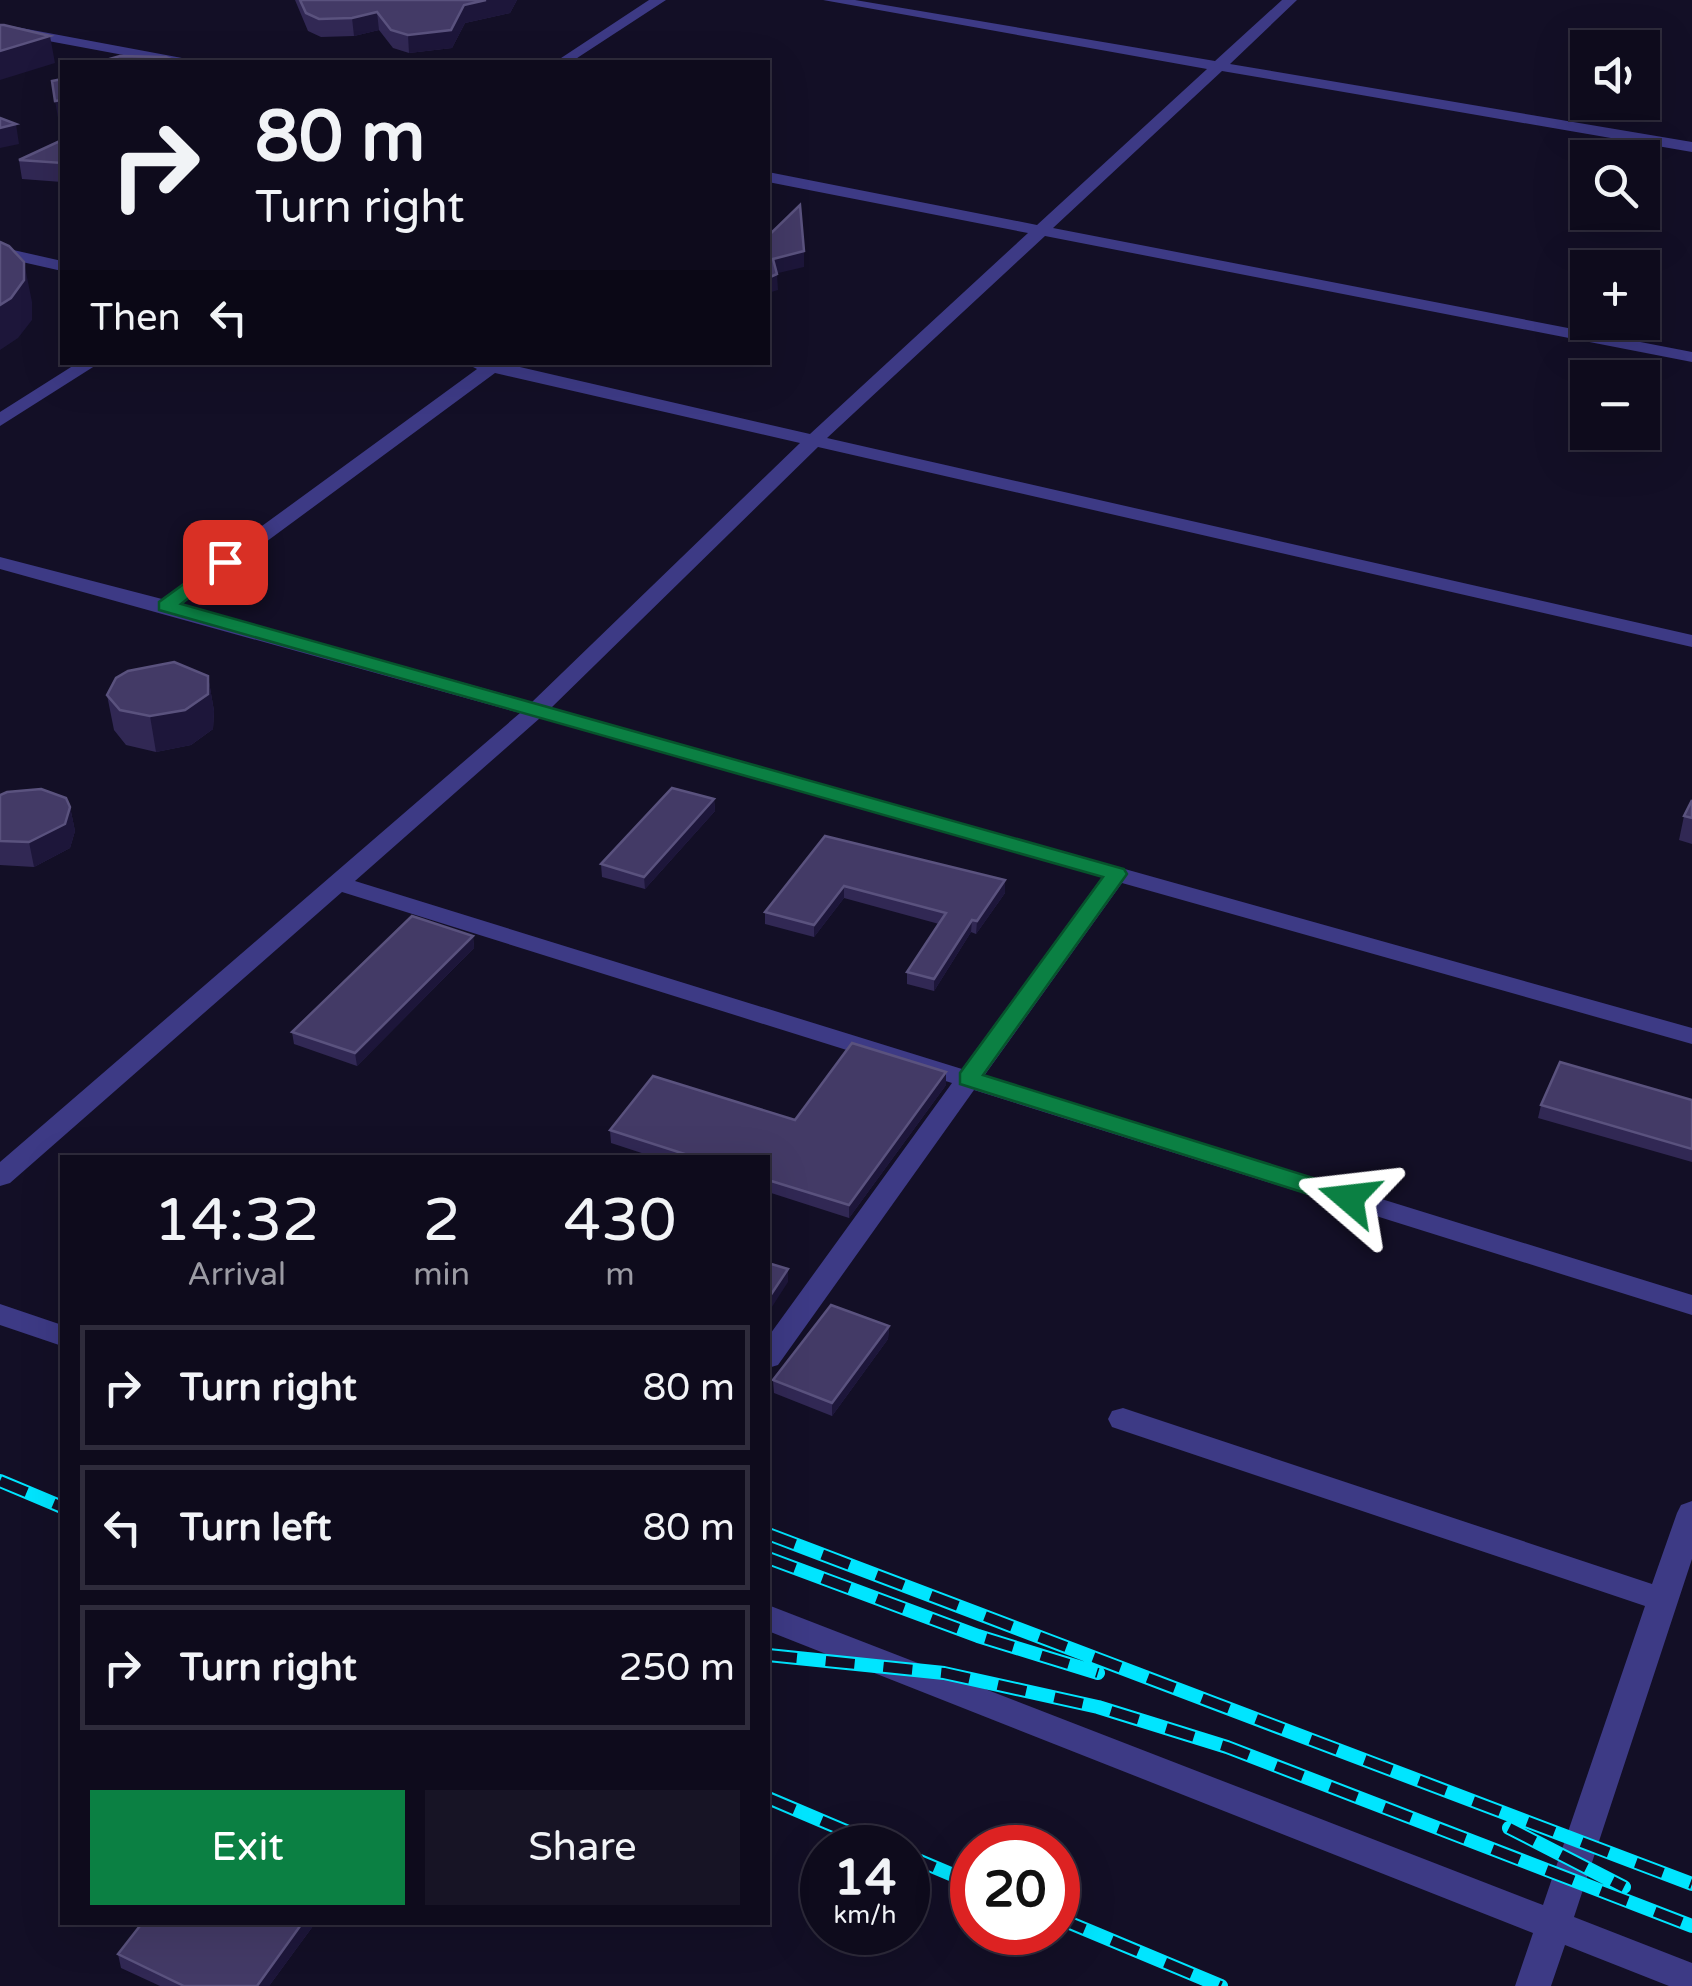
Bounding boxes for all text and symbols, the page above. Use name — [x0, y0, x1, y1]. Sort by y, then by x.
map controls — [1570, 30, 1660, 450]
button: sound — [1570, 30, 1660, 120]
text: 80 m — [255, 96, 425, 180]
icon: right — [90, 100, 220, 230]
button: search — [1570, 140, 1660, 230]
text: Turn right — [255, 181, 464, 235]
button: + — [1570, 250, 1660, 340]
icon: left — [201, 290, 256, 345]
text: Then — [90, 295, 181, 341]
button: − — [1570, 360, 1660, 450]
pin — [183, 520, 268, 605]
icon: arrive — [198, 535, 253, 590]
position arrow — [1297, 1146, 1401, 1250]
text: 14:32 — [153, 1185, 320, 1257]
text: 2 — [423, 1185, 460, 1257]
text: 430 — [563, 1185, 677, 1257]
text: Arrival — [187, 1256, 286, 1294]
text: min — [413, 1256, 470, 1294]
text: m — [605, 1256, 635, 1294]
icon: right — [95, 1360, 150, 1415]
text: Turn right — [180, 1365, 357, 1411]
text: 80 m — [643, 1365, 735, 1411]
icon: left — [95, 1500, 150, 1555]
text: Turn left — [180, 1505, 331, 1551]
text: 80 m — [643, 1505, 735, 1551]
icon: right — [95, 1640, 150, 1695]
text: Turn right — [180, 1645, 357, 1691]
text: 250 m — [619, 1645, 735, 1691]
button: Exit — [90, 1790, 405, 1905]
button: Share — [425, 1790, 740, 1905]
speed limit sign: 20 — [950, 1825, 1080, 1955]
text: 14 — [834, 1848, 896, 1908]
text: km/h — [834, 1900, 896, 1930]

